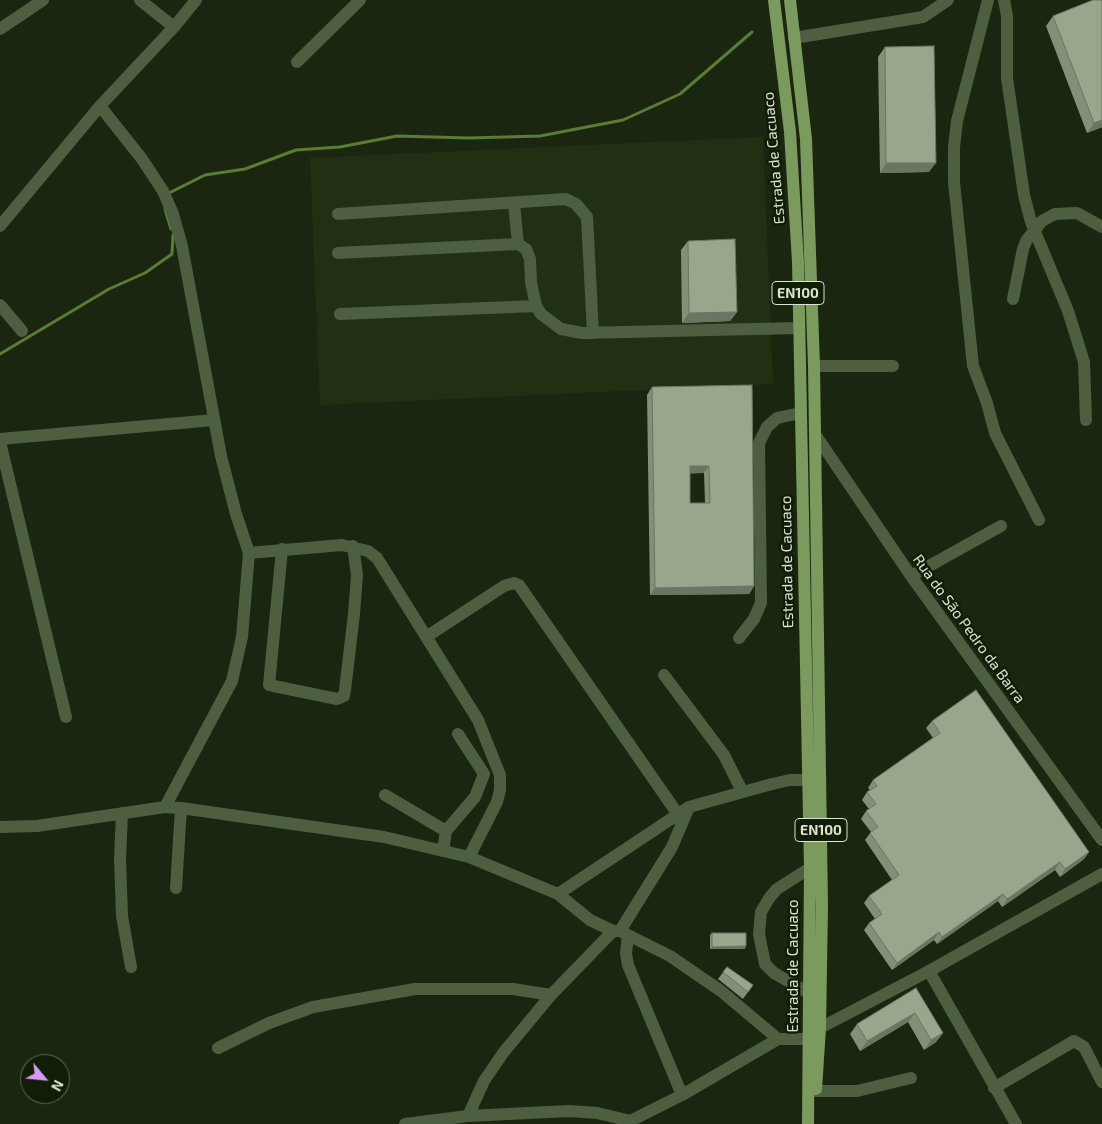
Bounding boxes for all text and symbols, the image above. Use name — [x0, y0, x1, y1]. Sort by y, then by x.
street label: Estrada de Cacuaco — [759, 91, 789, 225]
road number: EN100 — [772, 282, 824, 304]
street label: Estrada de Cacuaco — [777, 495, 797, 629]
street label: Rua do São Pedro da Barra — [909, 551, 1029, 707]
road number: EN100 — [795, 818, 847, 842]
street label: Estrada de Cacuaco — [784, 900, 802, 1032]
north arrow — [20, 1054, 70, 1104]
text: N — [48, 1077, 68, 1094]

